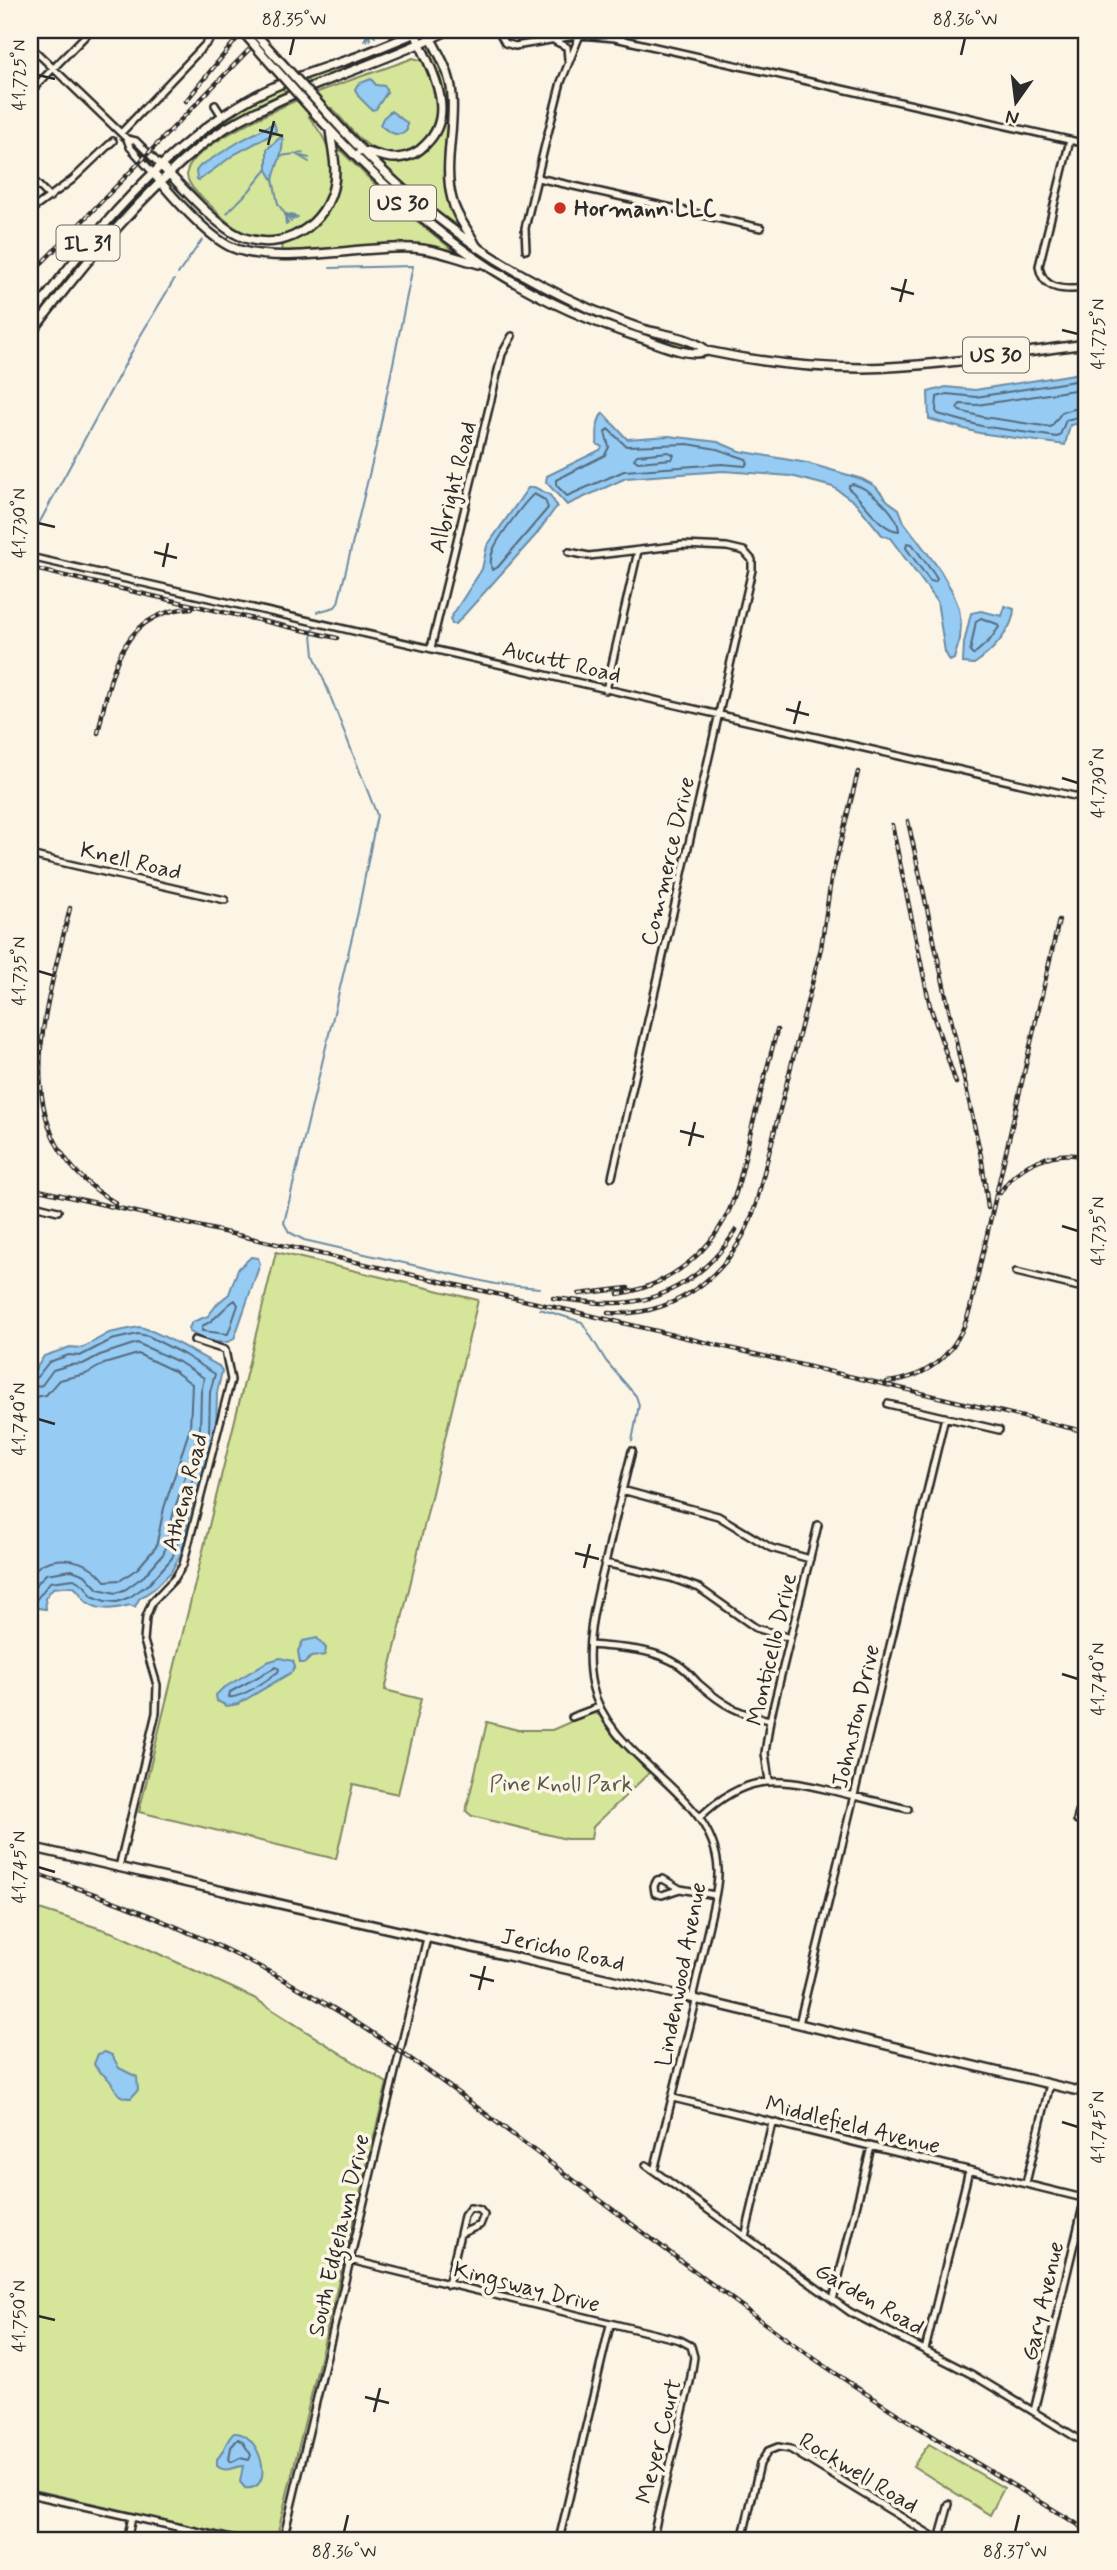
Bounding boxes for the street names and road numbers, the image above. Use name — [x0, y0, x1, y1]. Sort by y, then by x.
road number: US 30 — [370, 186, 436, 220]
road number: IL 31 — [56, 226, 119, 260]
road number: US 30 — [963, 338, 1029, 372]
street label: Albright Road — [423, 418, 485, 557]
street label: Aucutt Road — [499, 635, 624, 691]
street label: Commerce Drive — [635, 774, 703, 949]
street label: Knell Road — [77, 836, 184, 888]
street label: Athena Road — [156, 1430, 216, 1555]
street label: Monticello Drive — [741, 1570, 805, 1729]
street label: Johnston Drive — [826, 1642, 888, 1791]
street label: Lindenwood Avenue — [649, 1880, 715, 2069]
street label: Jericho Road — [498, 1922, 627, 1980]
street label: Middlefield Avenue — [762, 2090, 943, 2162]
street label: South Edgelawn Drive — [302, 2131, 380, 2340]
street label: Gary Avenue — [1016, 2239, 1072, 2364]
street label: Kingsway Drive — [450, 2255, 603, 2323]
street label: Garden Road — [809, 2256, 929, 2343]
street label: Meyer Court — [630, 2376, 690, 2507]
street label: Rockwell Road — [793, 2426, 923, 2521]

